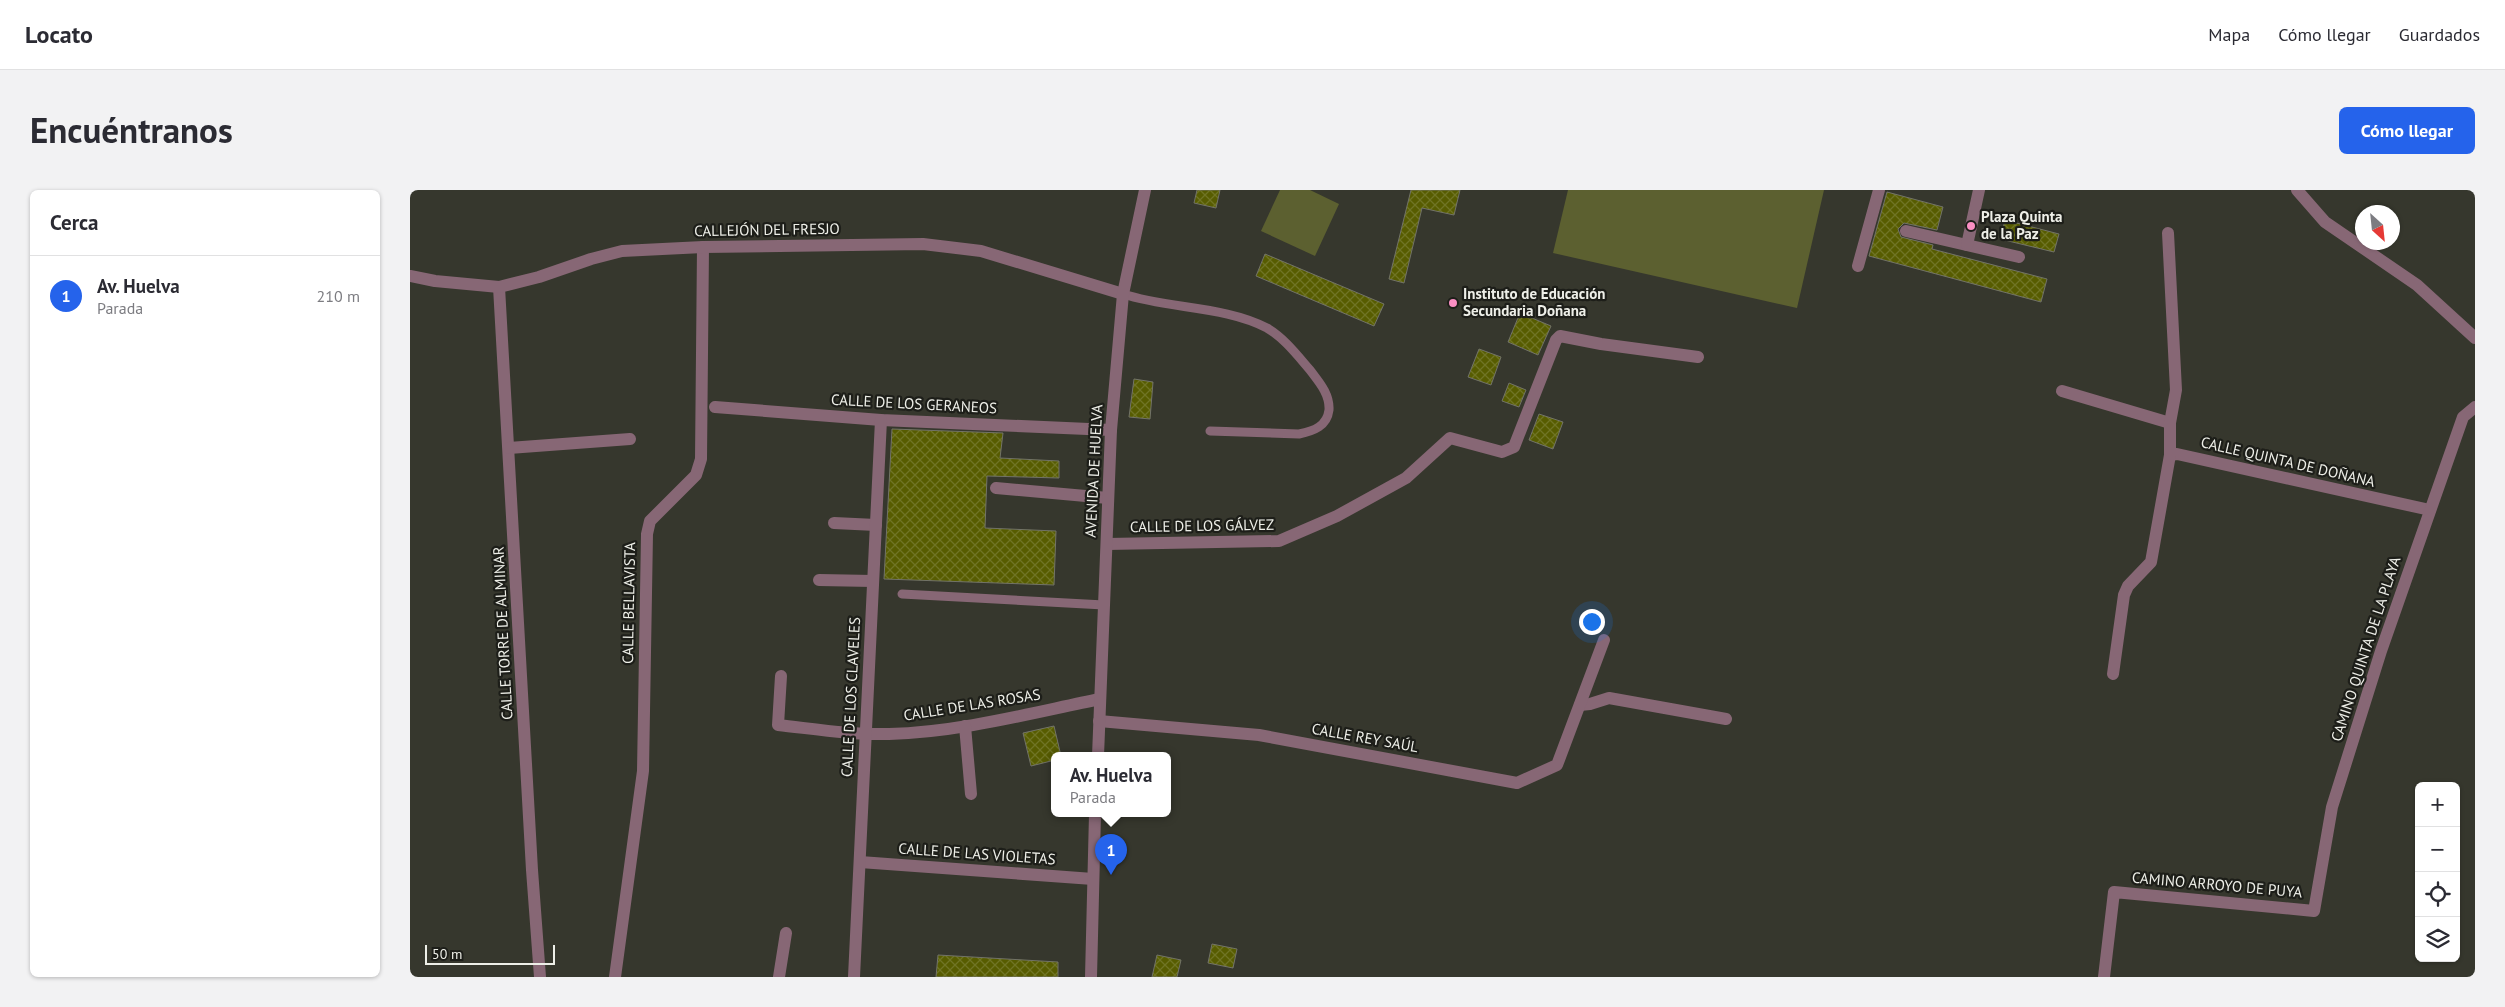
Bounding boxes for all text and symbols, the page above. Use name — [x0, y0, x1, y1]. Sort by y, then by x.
text: Locato — [25, 19, 93, 50]
text: Mapa — [2208, 23, 2250, 46]
text: Cómo llegar — [2278, 23, 2371, 46]
text: Guardados — [2399, 23, 2480, 46]
text: Encuéntranos — [30, 107, 233, 153]
button: Cómo llegar — [2339, 107, 2475, 154]
north arrow — [2355, 205, 2400, 250]
place label: Plaza Quinta de la Paz — [1981, 207, 2062, 243]
text: Cerca — [50, 209, 99, 236]
street label: CALLEJÓN DEL FRESJO — [694, 219, 840, 240]
marker: Plaza Quinta de la Paz — [1965, 220, 1977, 232]
text: Av. Huelva — [97, 274, 180, 298]
place label: Instituto de Educación Secundaria Doñana — [1463, 284, 1606, 320]
text: 1 — [61, 286, 71, 306]
text: 210 m — [317, 286, 360, 306]
marker: Instituto de Educación Secundaria Doñana — [1447, 297, 1459, 309]
text: Parada — [97, 298, 143, 318]
street label: CALLE DE LOS GERANEOS — [831, 390, 998, 417]
street label: AVENIDA DE HUELVA — [1081, 404, 1106, 538]
street label: CALLE QUINTA DE DOÑANA — [2199, 432, 2377, 491]
street label: CALLE DE LOS GÁLVEZ — [1130, 515, 1274, 536]
street label: CALLE BELLAVISTA — [618, 542, 639, 664]
street label: CALLE TORRE DE ALMINAR — [488, 546, 517, 720]
street label: CAMINO QUINTA DE LA PLAYA — [2327, 554, 2405, 744]
your location — [1579, 609, 1605, 635]
street label: CALLE DE LOS CLAVELES — [837, 616, 864, 777]
street label: CALLE DE LAS ROSAS — [902, 684, 1042, 725]
street label: CALLE REY SAÚL — [1310, 719, 1420, 756]
popup — [1051, 752, 1171, 817]
text: Av. Huelva — [1070, 763, 1152, 787]
map controls — [2415, 782, 2460, 962]
button: + — [2415, 782, 2460, 827]
text: Parada — [1070, 787, 1116, 807]
button: − — [2415, 827, 2460, 872]
pin: 1 — [1095, 834, 1127, 875]
street label: CALLE DE LAS VIOLETAS — [898, 839, 1056, 868]
street label: CAMINO ARROYO DE PUYA — [2131, 868, 2303, 901]
button: locate — [2415, 872, 2460, 917]
button: layers — [2415, 917, 2460, 962]
scale bar — [425, 942, 555, 965]
text: 50 m — [432, 945, 462, 963]

